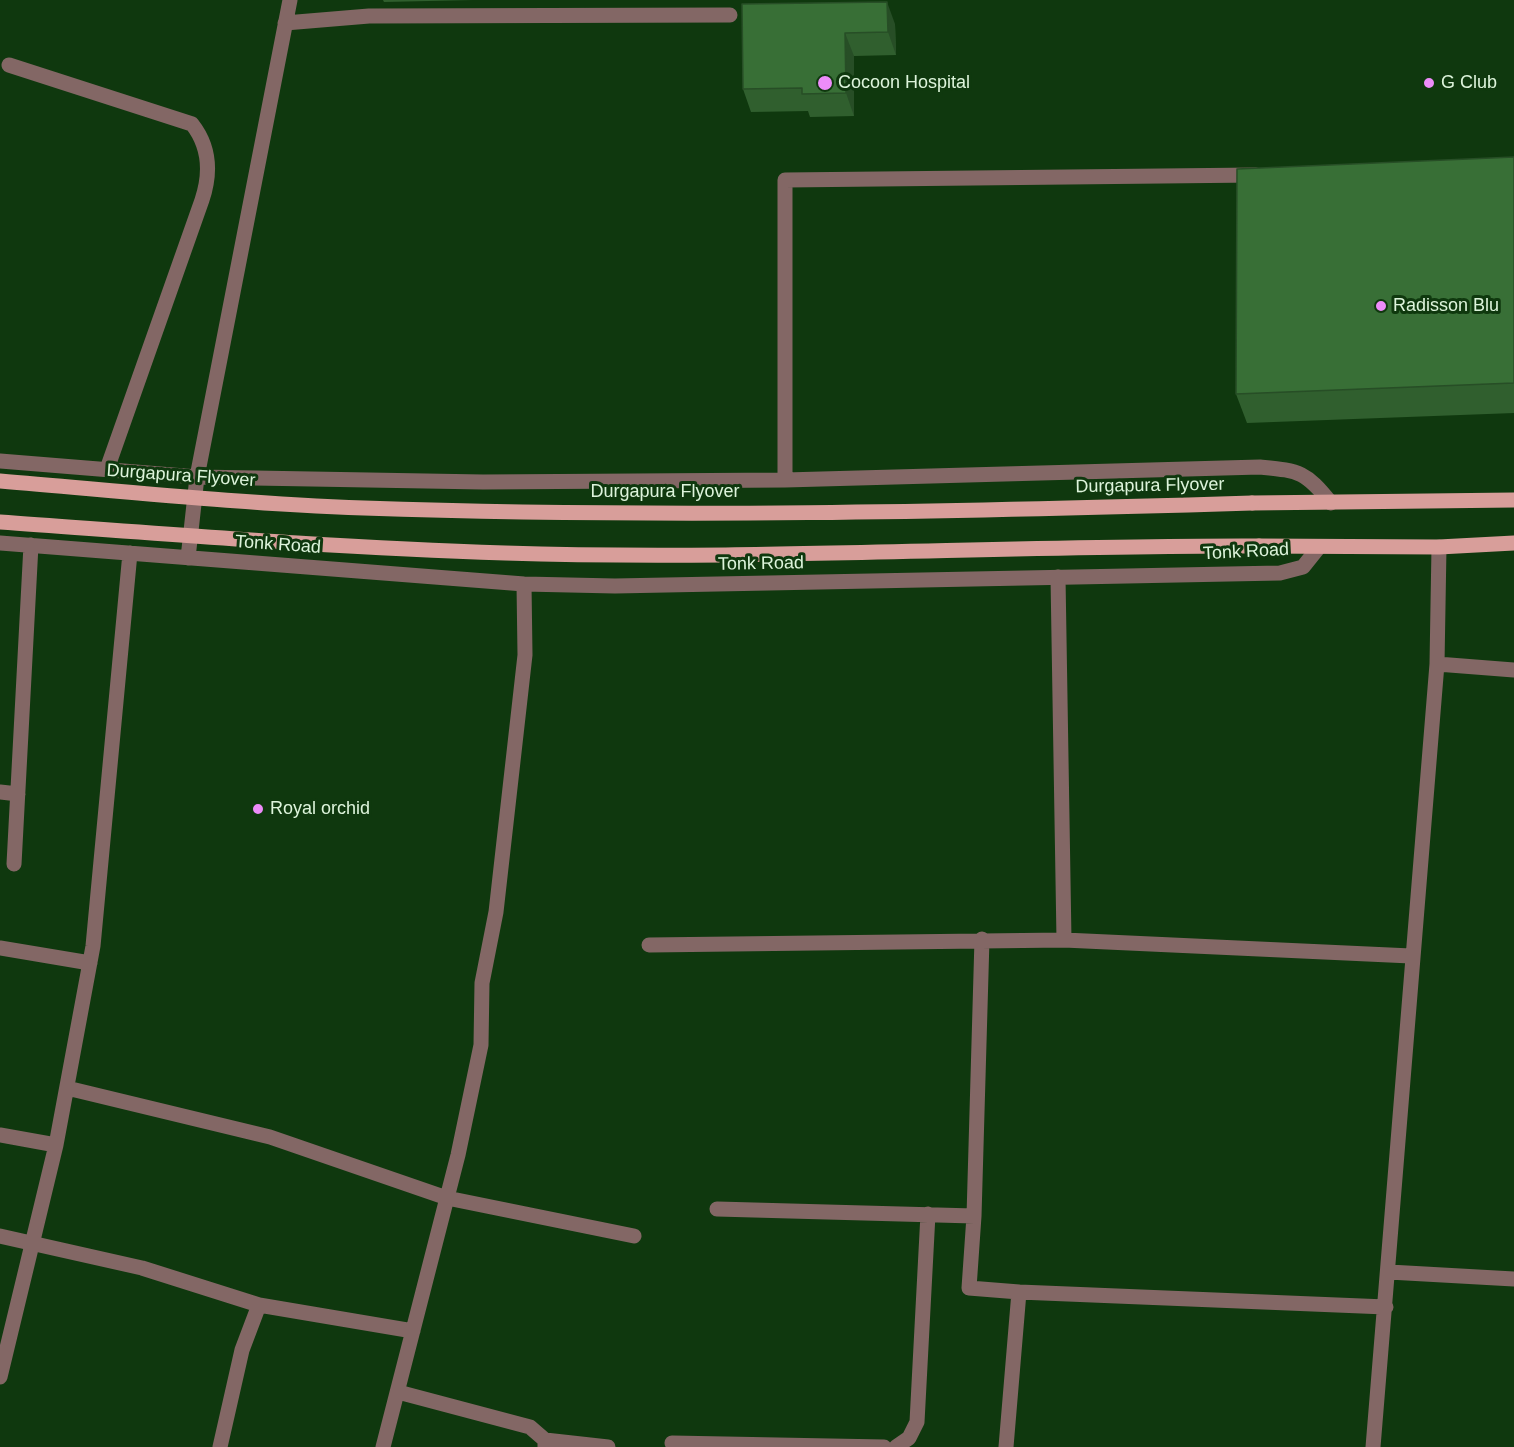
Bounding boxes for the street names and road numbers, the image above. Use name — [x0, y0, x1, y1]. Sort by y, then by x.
street label: Durgapura Flyover — [106, 460, 256, 492]
street label: Durgapura Flyover — [1075, 474, 1225, 498]
street label: Durgapura Flyover — [590, 481, 740, 503]
street label: Tonk Road — [234, 531, 322, 559]
street label: Tonk Road — [1202, 539, 1290, 565]
street label: Tonk Road — [718, 552, 804, 576]

